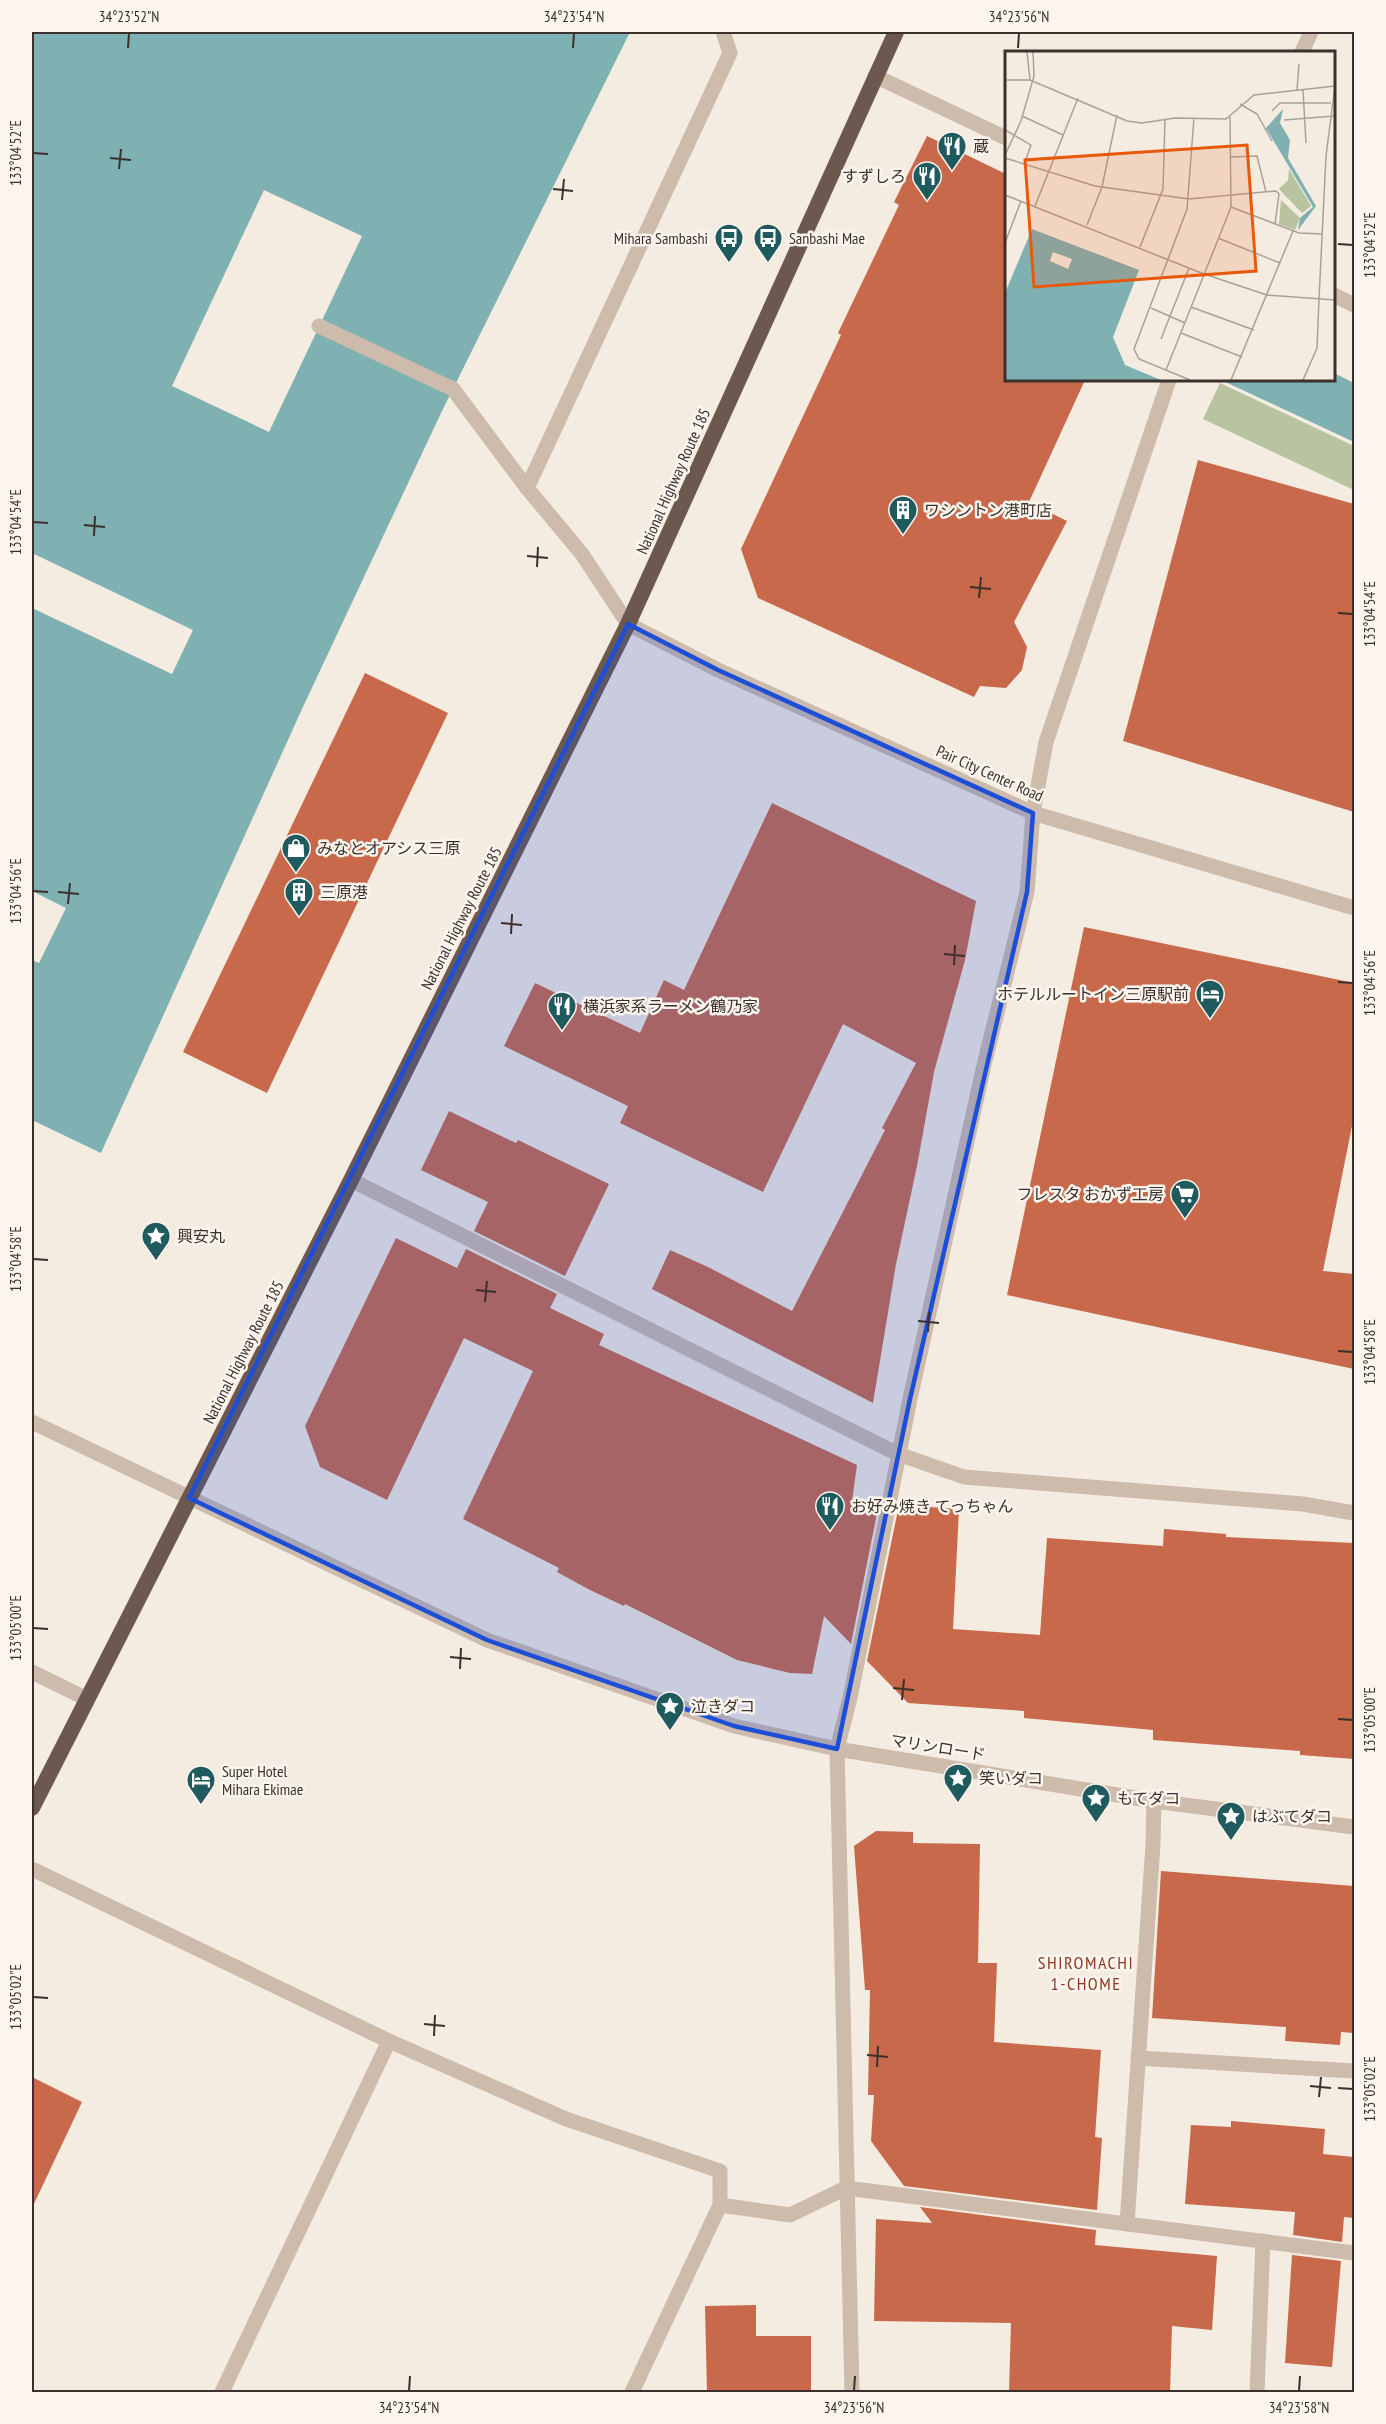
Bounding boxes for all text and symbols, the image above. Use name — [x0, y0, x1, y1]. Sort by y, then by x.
text: 34°23'52"N — [99, 7, 159, 26]
text: 34°23'54"N — [544, 7, 604, 26]
text: 34°23'56"N — [989, 7, 1049, 26]
inset map — [1005, 51, 1335, 381]
text: 133°04'52"E — [6, 120, 25, 186]
restaurant icon: 蔵 — [936, 130, 968, 172]
place label: 蔵 — [973, 136, 989, 156]
restaurant icon: すずしろ — [911, 160, 943, 202]
place label: すずしろ — [842, 166, 906, 186]
text: 133°04'52"E — [1360, 212, 1379, 278]
bus stop icon: Mihara Sambashi — [713, 222, 745, 264]
bus stop icon: Sanbashi Mae — [752, 222, 784, 264]
place label: Mihara Sambashi — [614, 228, 708, 248]
place label: Sanbashi Mae — [789, 228, 865, 248]
street label: National Highway Route 185 — [632, 405, 714, 557]
text: 133°04'54"E — [6, 489, 25, 555]
building icon: ワシントン港町店 — [887, 494, 919, 536]
place label: ワシントン港町店 — [924, 500, 1052, 520]
text: 133°04'54"E — [1360, 581, 1379, 647]
street label: Pair City Center Road — [933, 740, 1047, 806]
shop icon: みなとオアシス三原 — [280, 832, 312, 874]
place label: みなとオアシス三原 — [317, 838, 460, 858]
street label: National Highway Route 185 — [416, 843, 506, 993]
text: 133°04'56"E — [6, 858, 25, 924]
building icon: 三原港 — [283, 876, 315, 918]
place label: 三原港 — [320, 882, 368, 902]
text: 133°04'56"E — [1360, 950, 1379, 1016]
hotel icon: ホテルルートイン三原駅前 — [1194, 978, 1226, 1020]
place label: ホテルルートイン三原駅前 — [997, 984, 1189, 1004]
restaurant icon: 横浜家系ラーメン鶴乃家 — [546, 990, 578, 1032]
place label: 横浜家系ラーメン鶴乃家 — [583, 996, 758, 1016]
supermarket icon: フレスタ おかず工房 — [1169, 1178, 1201, 1220]
place label: フレスタ おかず工房 — [1017, 1184, 1164, 1204]
place icon: 興安丸 — [140, 1220, 172, 1262]
text: 133°04'58"E — [6, 1226, 25, 1292]
place label: 興安丸 — [177, 1226, 225, 1246]
street label: National Highway Route 185 — [198, 1277, 288, 1427]
text: 133°04'58"E — [1360, 1319, 1379, 1385]
restaurant icon: お好み焼き てっちゃん — [814, 1490, 846, 1532]
place label: お好み焼き てっちゃん — [851, 1496, 1013, 1516]
text: 133°05'00"E — [6, 1595, 25, 1661]
text: 133°05'00"E — [1360, 1687, 1379, 1753]
place icon: 泣きダコ — [654, 1690, 686, 1732]
place label: 泣きダコ — [691, 1696, 755, 1716]
street label: マリンロード — [889, 1730, 987, 1764]
place label: Super Hotel Mihara Ekimae — [222, 1761, 303, 1799]
place icon: 笑いダコ — [942, 1762, 974, 1804]
hotel icon: Super Hotel Mihara Ekimae — [185, 1764, 217, 1806]
place label: 笑いダコ — [979, 1768, 1043, 1788]
place icon: もてダコ — [1080, 1782, 1112, 1824]
place label: もてダコ — [1117, 1788, 1180, 1808]
place icon: はぶてダコ — [1215, 1800, 1247, 1842]
place label: はぶてダコ — [1252, 1806, 1332, 1826]
district label: SHIROMACHI 1-CHOME — [1038, 1951, 1134, 1995]
text: 133°05'02"E — [6, 1964, 25, 2030]
text: 133°05'02"E — [1360, 2056, 1379, 2122]
text: 34°23'54"N — [379, 2398, 439, 2417]
text: 34°23'56"N — [824, 2398, 884, 2417]
text: 34°23'58"N — [1269, 2398, 1329, 2417]

